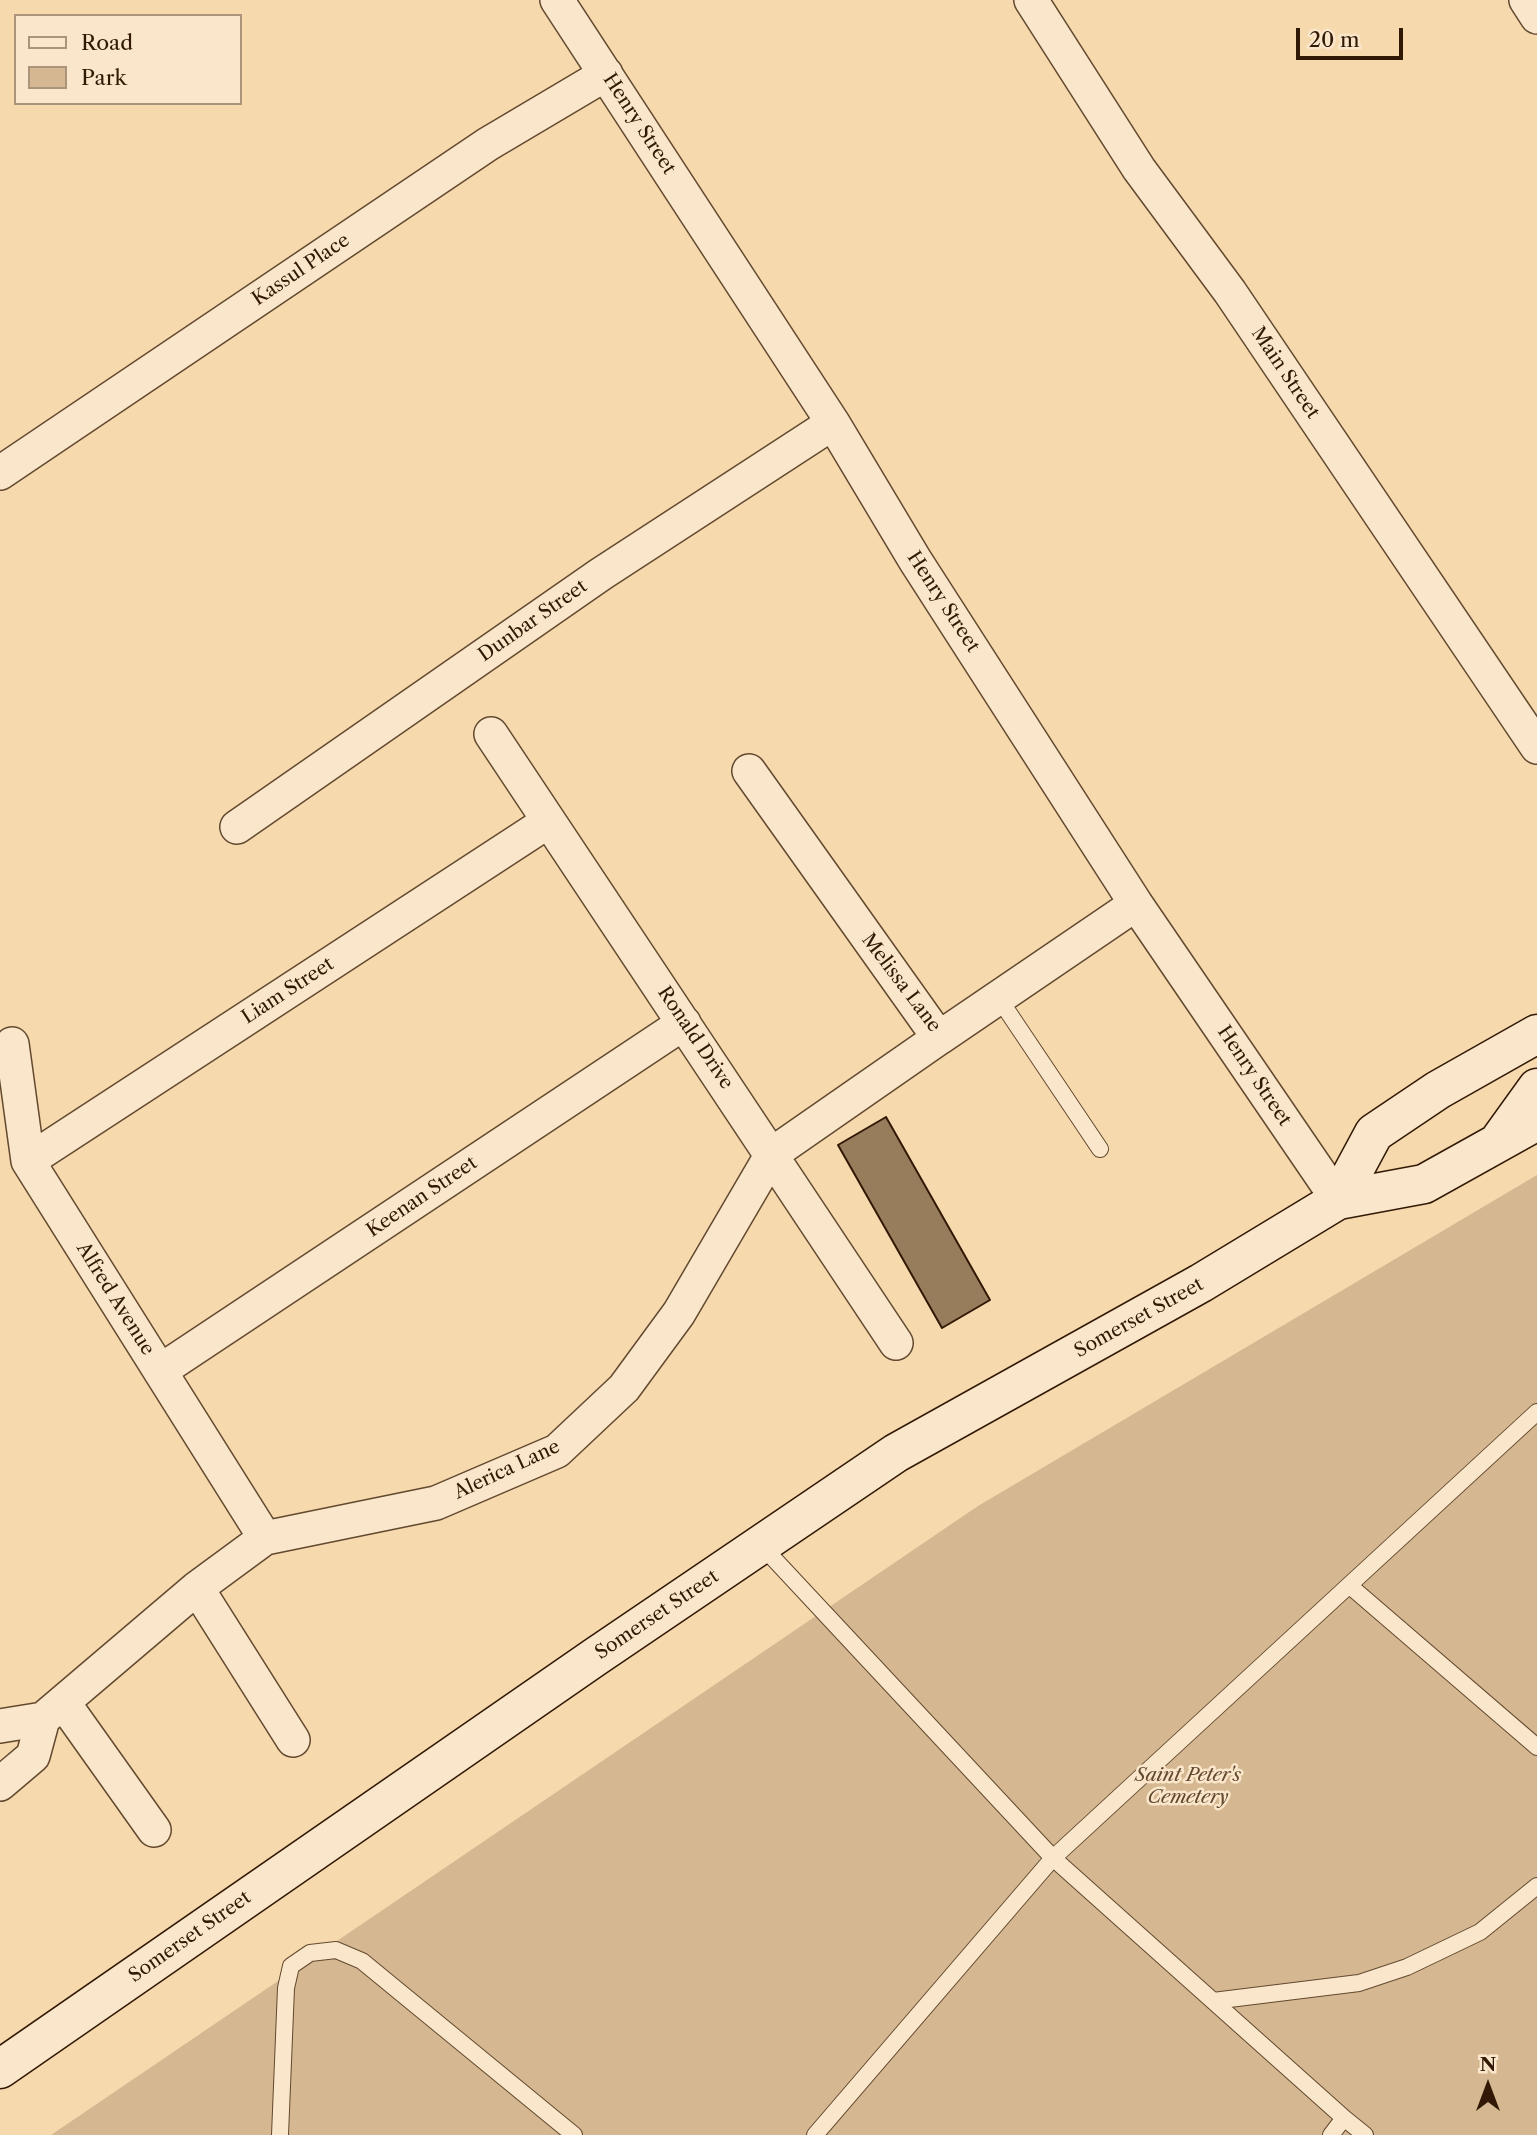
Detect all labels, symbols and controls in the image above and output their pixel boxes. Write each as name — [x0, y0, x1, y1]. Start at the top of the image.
legend — [14, 14, 242, 105]
scale bar — [1299, 14, 1406, 58]
text: 20 m — [1309, 27, 1360, 52]
text: Road — [81, 30, 133, 55]
text: Park — [81, 65, 127, 90]
street label: Henry Street — [598, 69, 680, 179]
street label: Kassul Place — [248, 229, 354, 311]
street label: Main Street — [1246, 323, 1324, 423]
street label: Henry Street — [902, 547, 984, 657]
street label: Dunbar Street — [474, 575, 592, 667]
street label: Melissa Lane — [857, 929, 945, 1037]
street label: Liam Street — [238, 953, 338, 1029]
street label: Ronald Drive — [652, 982, 738, 1094]
street label: Henry Street — [1212, 1022, 1296, 1130]
street label: Keenan Street — [362, 1152, 482, 1242]
street label: Alfred Avenue — [71, 1238, 159, 1360]
street label: Somerset Street — [1071, 1273, 1207, 1363]
street label: Alerica Lane — [450, 1436, 564, 1504]
street label: Somerset Street — [591, 1565, 723, 1665]
park label: Saint Peter's Cemetery — [1135, 1765, 1241, 1809]
street label: Somerset Street — [125, 1886, 255, 1988]
north arrow — [1453, 2051, 1523, 2121]
text: N — [1480, 2053, 1496, 2076]

